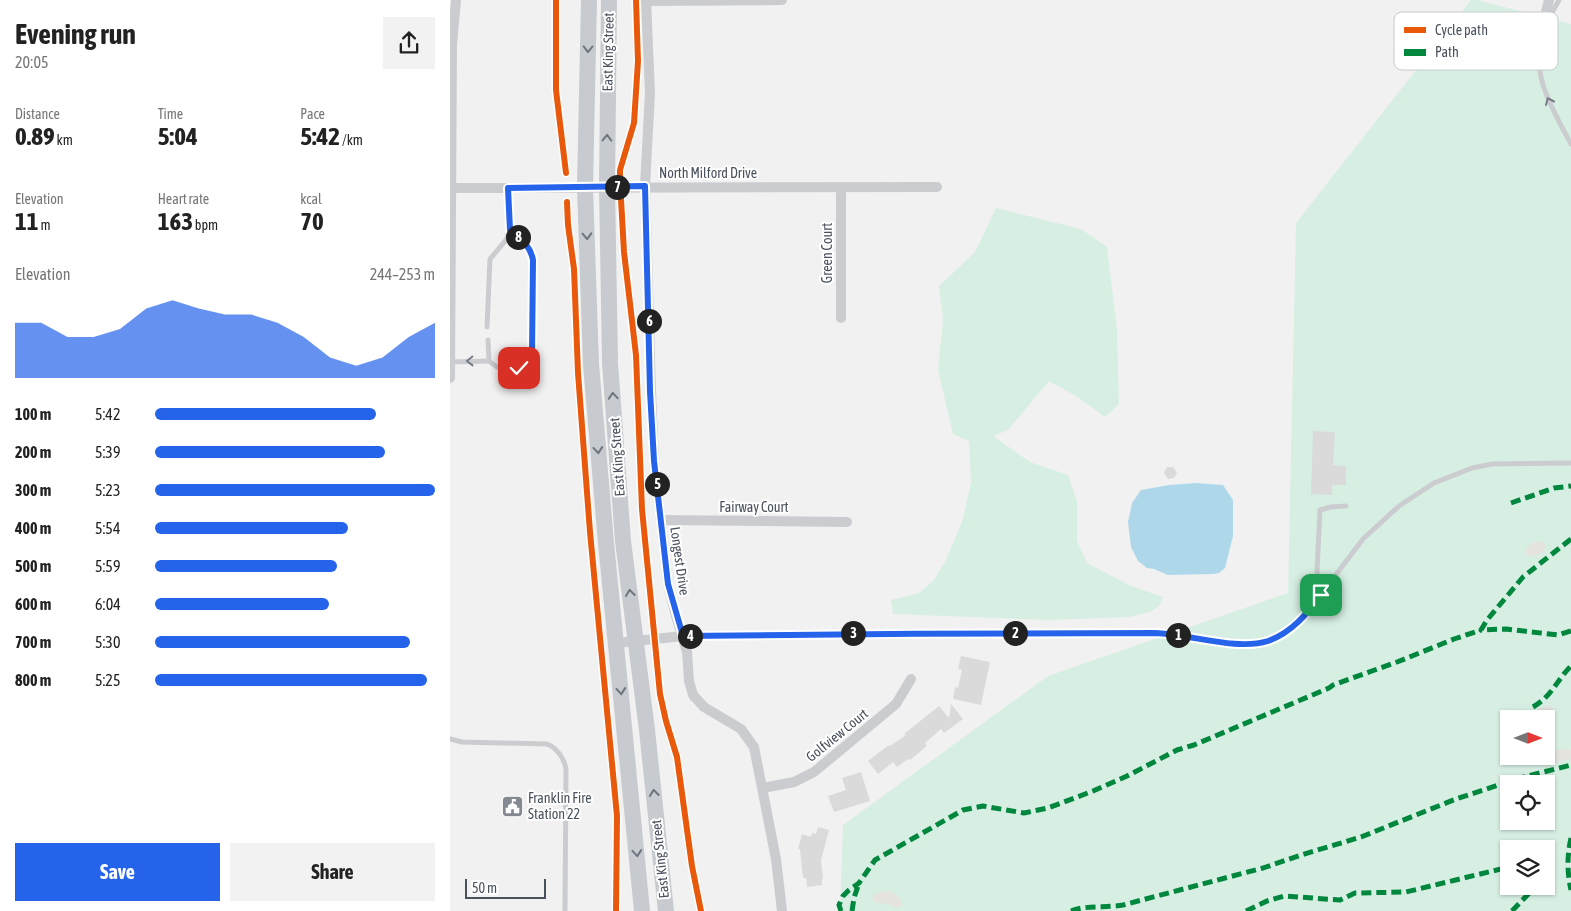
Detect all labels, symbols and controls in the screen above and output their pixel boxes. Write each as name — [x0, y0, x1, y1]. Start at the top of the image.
street label: East King Street — [599, 12, 617, 92]
legend — [1394, 12, 1558, 70]
button: share — [383, 17, 435, 69]
text: Evening run — [15, 18, 136, 50]
text: Cycle path — [1435, 22, 1488, 38]
text: Path — [1435, 44, 1459, 60]
one-way arrow — [582, 45, 593, 53]
text: 20:05 — [15, 53, 49, 71]
one-way arrow — [1544, 97, 1554, 105]
text: Distance — [15, 106, 60, 122]
text: Time — [158, 106, 183, 122]
text: Pace — [300, 106, 325, 122]
text: 0.89 — [15, 122, 55, 150]
text: 5:04 — [158, 122, 198, 150]
text: 5:42 — [300, 122, 340, 150]
text: km — [55, 132, 73, 148]
text: /km — [340, 132, 363, 148]
one-way arrow — [602, 134, 612, 142]
street label: North Milford Drive — [659, 165, 757, 181]
pin: 7 — [604, 174, 630, 200]
text: 7 — [614, 179, 621, 195]
text: Elevation — [15, 191, 64, 207]
text: Heart rate — [158, 191, 209, 207]
text: kcal — [300, 191, 322, 207]
text: 11 — [15, 207, 39, 235]
text: 163 — [158, 207, 193, 235]
text: 70 — [300, 207, 324, 235]
text: m — [39, 217, 51, 233]
text: bpm — [193, 217, 218, 233]
street label: Green Court — [819, 223, 835, 283]
pin: 8 — [506, 224, 530, 250]
text: 8 — [515, 229, 522, 245]
one-way arrow — [582, 232, 592, 240]
text: Elevation — [15, 265, 70, 283]
text: 244–253 m — [370, 265, 435, 283]
pin: 6 — [636, 308, 662, 334]
text: 6 — [646, 313, 653, 329]
pin — [498, 347, 540, 389]
icon: check — [505, 354, 533, 382]
one-way arrow — [465, 356, 473, 367]
one-way arrow — [607, 392, 618, 400]
text: 100 m — [15, 405, 51, 423]
text: 5:42 — [95, 405, 120, 423]
street label: East King Street — [606, 417, 628, 497]
text: 200 m — [15, 443, 51, 461]
text: 5:39 — [95, 443, 120, 461]
one-way arrow — [593, 447, 604, 455]
pin: 5 — [644, 472, 670, 496]
text: 5 — [654, 476, 661, 492]
text: 300 m — [15, 481, 51, 499]
text: 5:23 — [95, 481, 120, 499]
street label: Fairway Court — [719, 499, 789, 515]
text: 400 m — [15, 519, 51, 537]
text: 5:54 — [95, 519, 120, 537]
street label: Longest Drive — [667, 526, 693, 596]
text: 500 m — [15, 557, 51, 575]
text: 5:59 — [95, 557, 120, 575]
pin — [1300, 574, 1342, 616]
icon: arrive — [1307, 581, 1335, 609]
one-way arrow — [625, 589, 636, 597]
text: 600 m — [15, 595, 51, 613]
text: 6:04 — [95, 595, 121, 613]
pin: 3 — [840, 620, 866, 646]
pin: 2 — [1002, 620, 1028, 646]
pin: 1 — [1166, 622, 1190, 648]
pin: 4 — [678, 624, 702, 648]
text: 3 — [850, 625, 857, 641]
text: 2 — [1012, 625, 1019, 641]
text: 1 — [1175, 627, 1182, 643]
text: 4 — [687, 628, 694, 644]
text: 700 m — [15, 633, 51, 651]
text: 5:30 — [95, 633, 120, 651]
text: 800 m — [15, 671, 51, 689]
text: 5:25 — [95, 671, 120, 689]
one-way arrow — [615, 688, 626, 696]
street label: Golfview Court — [803, 705, 871, 765]
north arrow — [1500, 710, 1555, 765]
map controls — [1500, 710, 1555, 895]
button: locate — [1500, 775, 1555, 830]
one-way arrow — [648, 789, 659, 797]
place label: Franklin Fire Station 22 — [528, 790, 592, 822]
public building icon: Franklin Fire Station 22 — [500, 794, 524, 818]
street label: East King Street — [648, 819, 672, 899]
button: layers — [1500, 840, 1555, 895]
button: Save — [15, 843, 220, 901]
button: Share — [230, 843, 435, 901]
one-way arrow — [631, 850, 642, 858]
scale bar — [465, 876, 546, 899]
text: 50 m — [472, 880, 497, 896]

